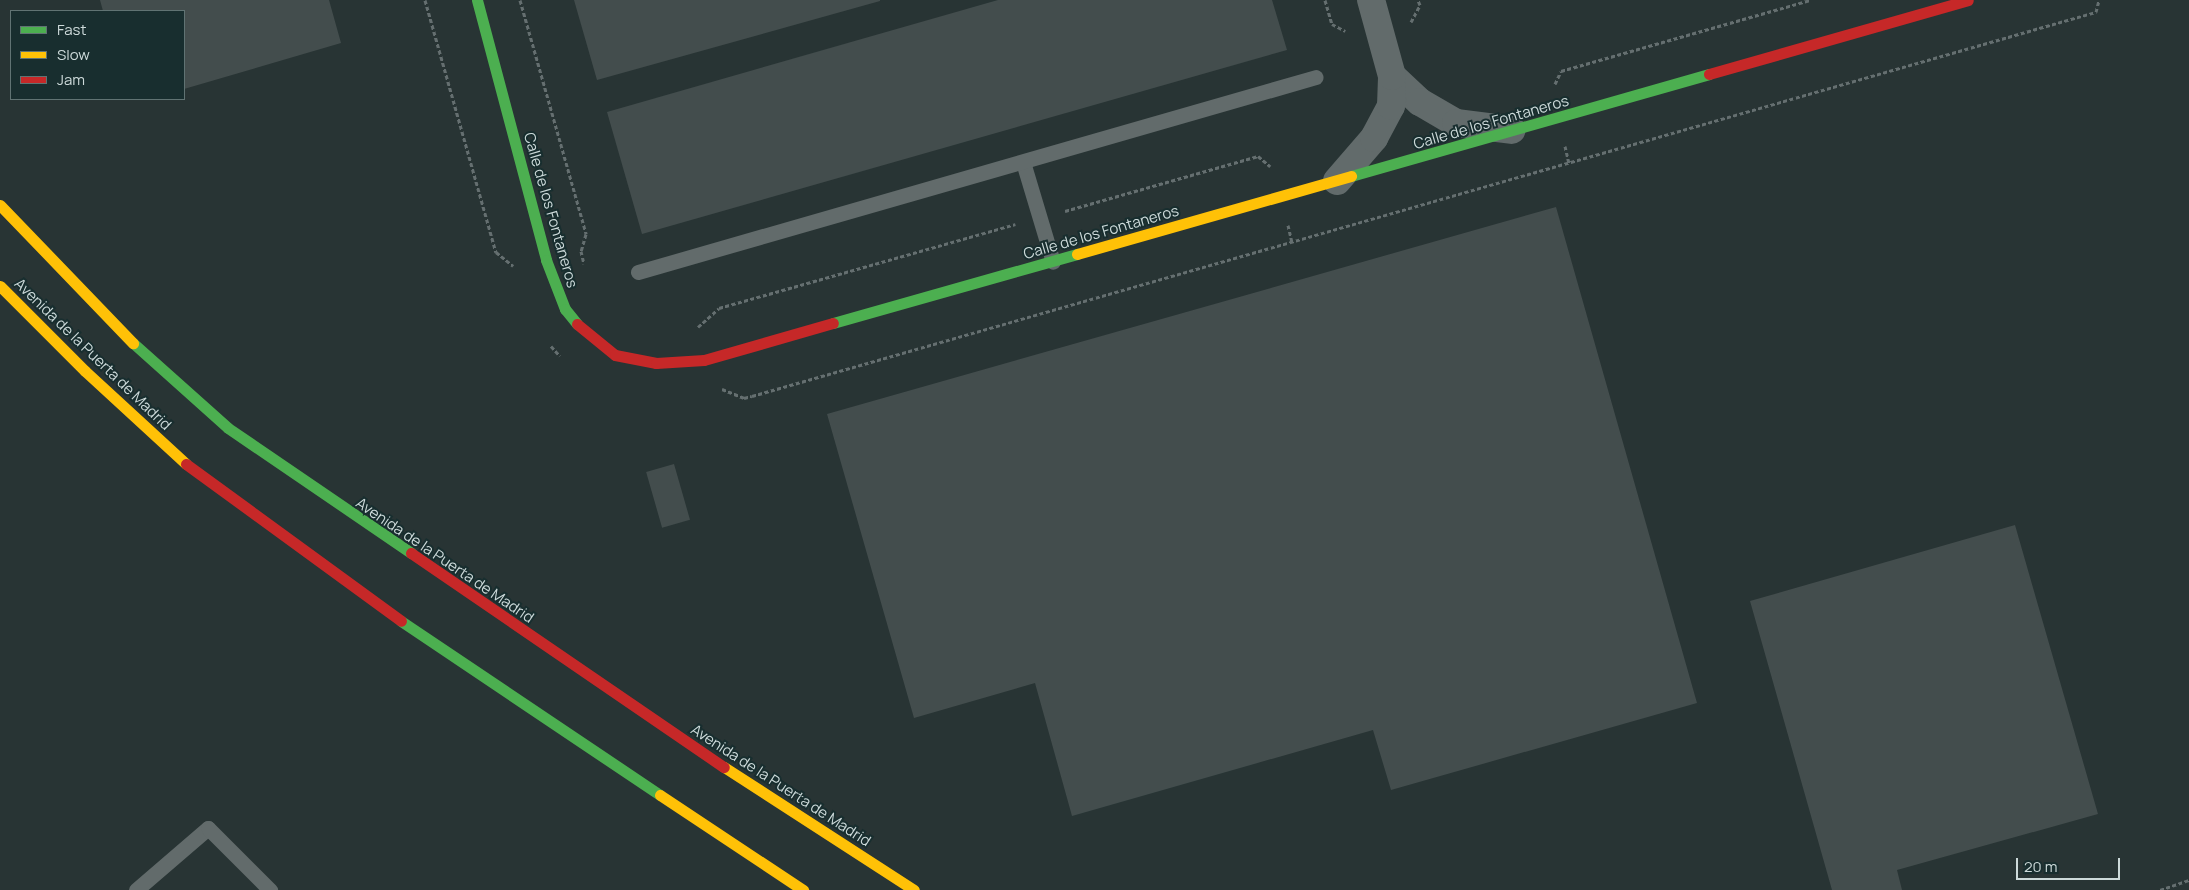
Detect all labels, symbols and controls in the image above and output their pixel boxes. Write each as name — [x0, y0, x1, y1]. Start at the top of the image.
legend — [10, 10, 185, 100]
text: Fast — [57, 19, 86, 40]
text: Slow — [57, 44, 90, 65]
text: Jam — [57, 69, 85, 90]
street label: Calle de los Fontaneros — [1411, 91, 1571, 153]
street label: Calle de los Fontaneros — [520, 130, 582, 290]
street label: Calle de los Fontaneros — [1021, 201, 1181, 263]
street label: Avenida de la Puerta de Madrid — [11, 274, 175, 434]
street label: Avenida de la Puerta de Madrid — [353, 494, 537, 626]
street label: Avenida de la Puerta de Madrid — [688, 720, 874, 850]
scale bar — [2019, 848, 2123, 880]
text: 20 m — [2024, 856, 2057, 877]

